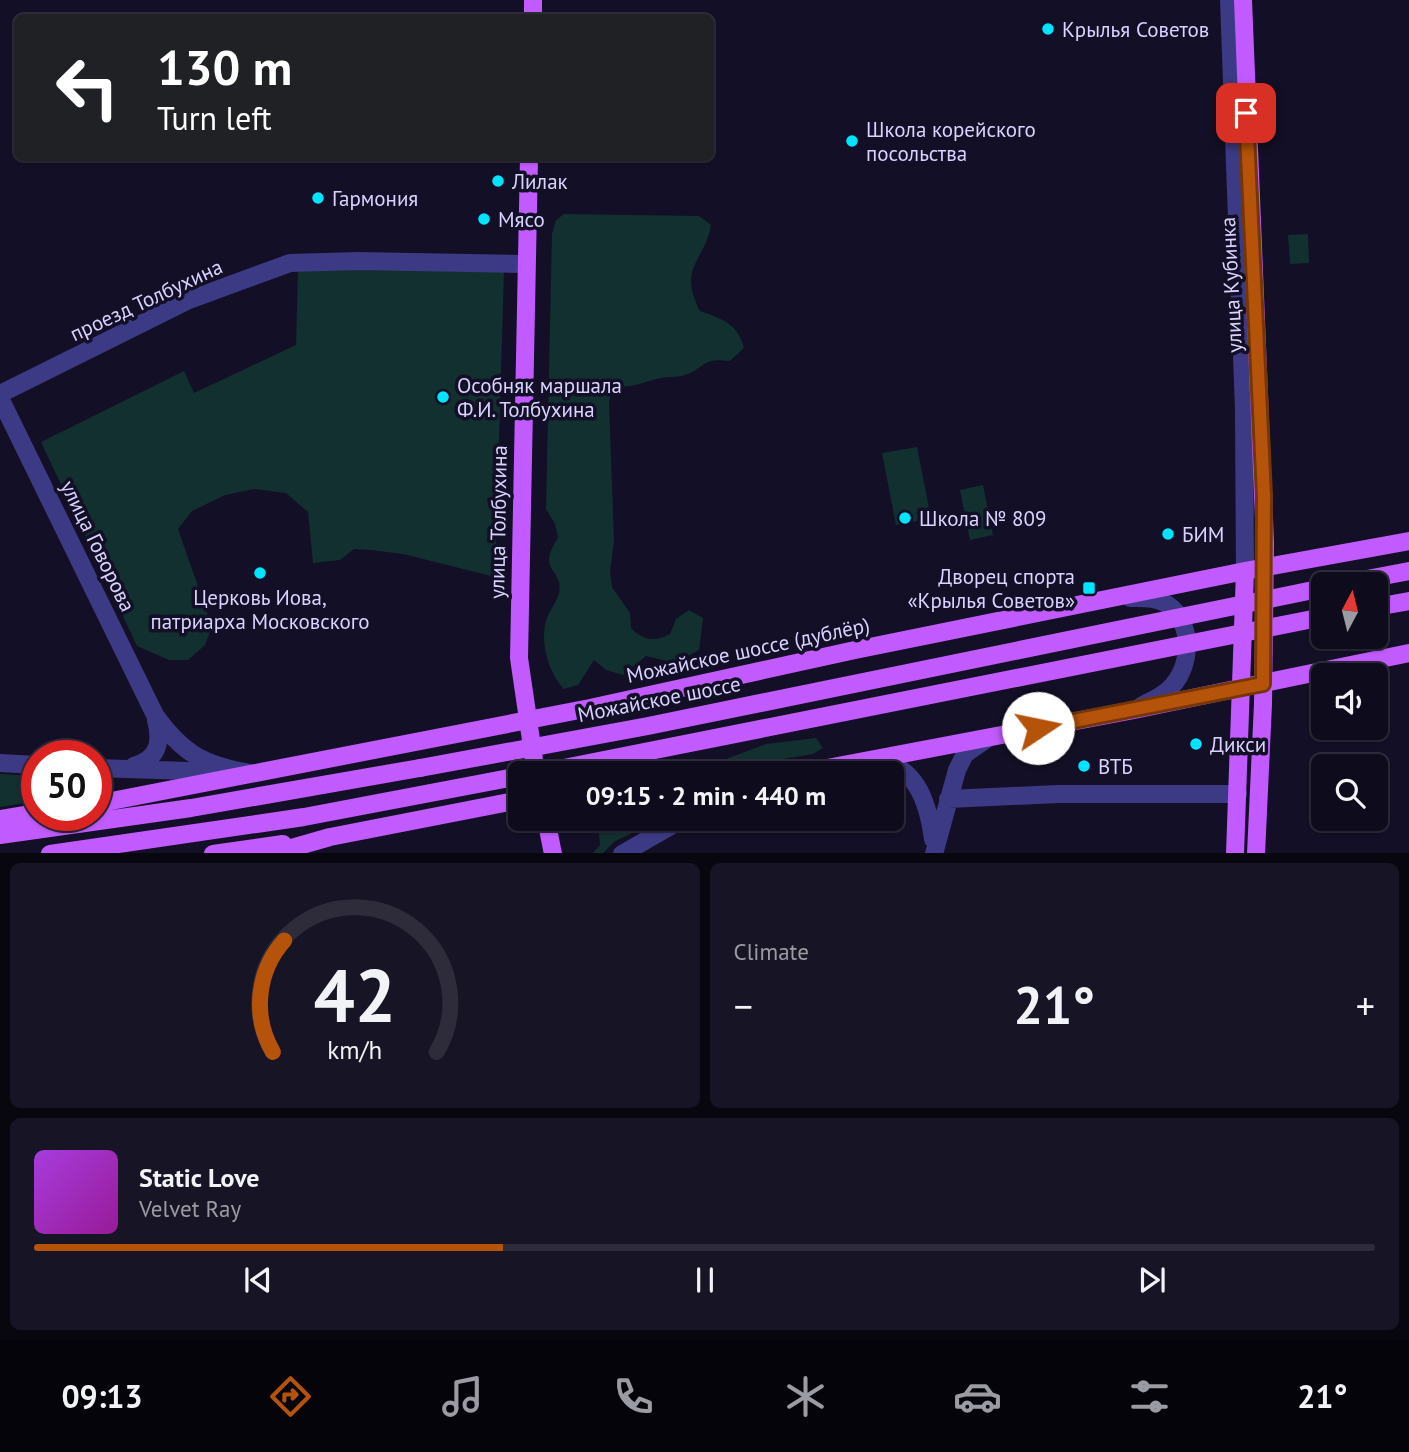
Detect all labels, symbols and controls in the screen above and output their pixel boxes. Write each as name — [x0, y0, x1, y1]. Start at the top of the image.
place label: Крылья Советов — [1062, 16, 1209, 43]
marker: Крылья Советов — [1040, 21, 1056, 37]
text: 130 m — [157, 35, 292, 99]
icon: left — [42, 42, 133, 133]
pin — [1216, 83, 1276, 143]
icon: arrive — [1227, 94, 1265, 132]
text: Turn left — [157, 97, 272, 139]
place label: Школа корейского посольства — [866, 116, 1036, 167]
marker: Школа корейского посольства — [844, 133, 860, 149]
place label: Лилак — [511, 168, 568, 195]
marker: Лилак — [490, 173, 506, 189]
place label: Гармония — [332, 185, 418, 212]
marker: Гармония — [310, 190, 326, 206]
place label: Мясо — [498, 206, 545, 233]
marker: Мясо — [476, 211, 492, 227]
street label: улица Кубинка — [1214, 216, 1248, 354]
street label: проезд Толбухина — [65, 253, 227, 347]
place label: Особняк маршала Ф.И. Толбухина — [457, 372, 622, 423]
marker: Особняк маршала Ф.И. Толбухина — [435, 389, 451, 405]
street label: улица Толбухина — [483, 445, 513, 599]
street label: улица Говорова — [55, 476, 141, 616]
place label: Школа № 809 — [919, 505, 1046, 532]
marker: Школа № 809 — [897, 510, 913, 526]
place label: БИМ — [1182, 521, 1224, 548]
marker: БИМ — [1160, 526, 1176, 542]
place label: Дворец спорта «Крылья Советов» — [908, 563, 1075, 614]
marker: Церковь Иова, патриарха Московского — [252, 565, 268, 581]
north arrow — [1311, 572, 1388, 649]
map controls — [1311, 572, 1388, 831]
marker: Дворец спорта «Крылья Советов» — [1081, 580, 1097, 596]
place label: Церковь Иова, патриарха Московского — [150, 584, 370, 635]
street label: Можайское шоссе (дублёр) — [624, 611, 872, 689]
button: sound — [1311, 663, 1388, 740]
street label: Можайское шоссе — [575, 670, 743, 728]
position arrow — [1001, 691, 1075, 765]
place label: Дикси — [1210, 731, 1266, 758]
marker: Дикси — [1188, 736, 1204, 752]
speed limit sign: 50 — [21, 740, 112, 831]
place label: ВТБ — [1098, 753, 1133, 780]
button: search — [1311, 754, 1388, 831]
marker: ВТБ — [1076, 758, 1092, 774]
text: 09:15 · 2 min · 440 m — [586, 779, 826, 812]
text: Climate — [734, 937, 809, 966]
text: 42 — [313, 948, 396, 1042]
text: 21° — [1013, 971, 1095, 1038]
text: − — [734, 981, 753, 1030]
text: + — [1356, 981, 1375, 1030]
text: km/h — [327, 1033, 382, 1065]
text: Static Love — [139, 1161, 260, 1194]
text: Velvet Ray — [139, 1194, 241, 1223]
icon: previous — [239, 1261, 277, 1299]
icon: pause — [686, 1261, 724, 1299]
icon: next — [1133, 1261, 1171, 1299]
icon: directions — [266, 1372, 315, 1421]
icon: music — [438, 1372, 487, 1421]
icon: phone — [609, 1372, 658, 1421]
icon: climate — [781, 1372, 830, 1421]
icon: car — [953, 1372, 1002, 1421]
icon: filters — [1125, 1372, 1174, 1421]
text: 09:13 — [61, 1375, 143, 1417]
text: 21° — [1297, 1375, 1348, 1417]

